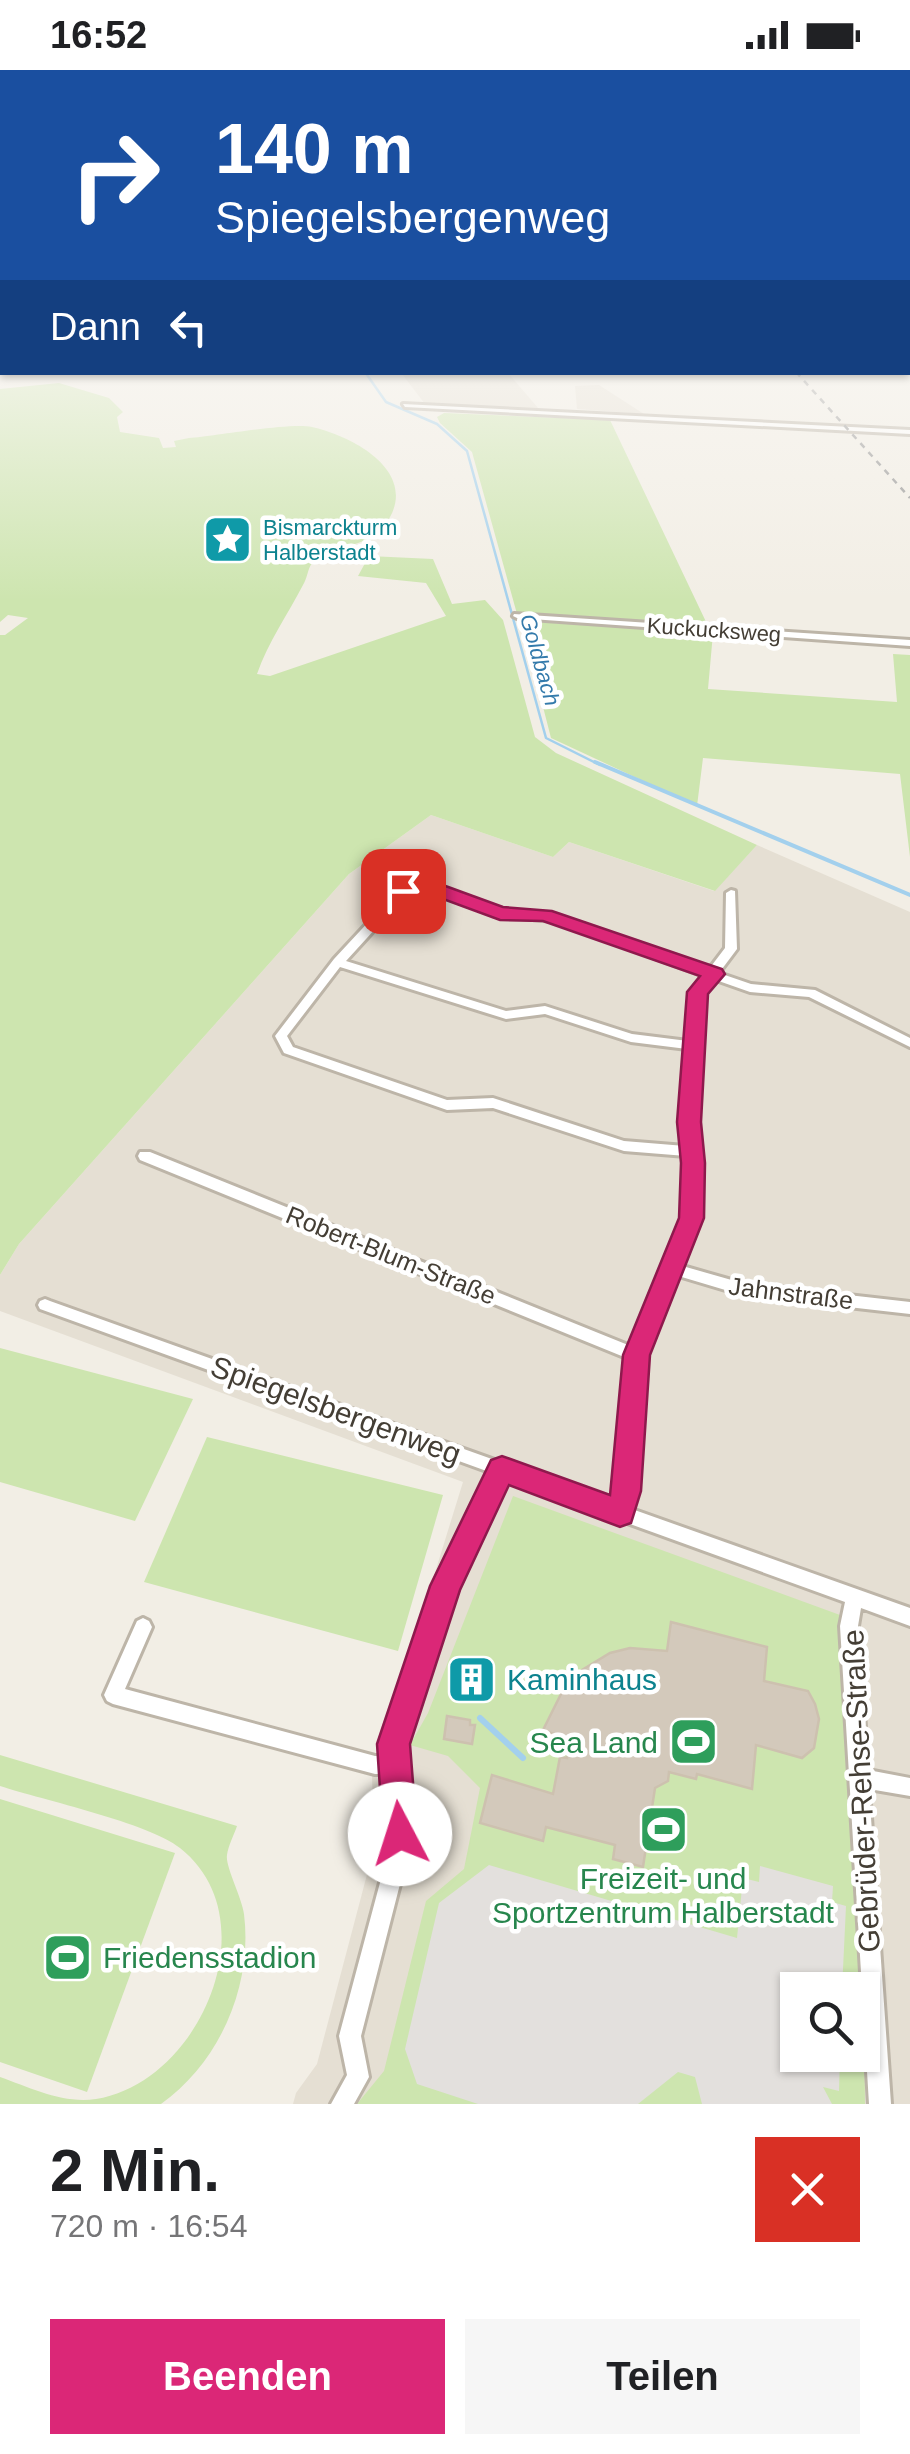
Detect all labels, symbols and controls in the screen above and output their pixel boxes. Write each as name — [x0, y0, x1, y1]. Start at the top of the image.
text: 16:52 — [50, 14, 147, 56]
icon: right — [50, 110, 180, 240]
text: 140 m — [215, 110, 413, 188]
text: Spiegelsbergenweg — [215, 192, 610, 243]
icon: left — [161, 300, 216, 355]
text: Dann — [50, 306, 141, 348]
place icon: Bismarckturm Halberstadt — [202, 514, 254, 566]
place label: Bismarckturm Halberstadt — [263, 515, 397, 565]
water label: Goldbach — [515, 611, 565, 709]
street label: Kuckucksweg — [646, 613, 782, 647]
pin — [361, 849, 446, 934]
icon: arrive — [376, 864, 431, 919]
street label: Robert-Blum-Straße — [282, 1200, 500, 1310]
street label: Jahnstraße — [727, 1271, 855, 1315]
street label: Spiegelsbergenweg — [207, 1349, 465, 1471]
street label: Gebrüder-Rehse-Straße — [836, 1629, 886, 1953]
building icon: Kaminhaus — [446, 1653, 498, 1705]
place label: Kaminhaus — [507, 1663, 657, 1696]
sports icon: Sea Land — [667, 1716, 719, 1768]
place label: Sea Land — [530, 1726, 658, 1759]
position arrow — [348, 1782, 452, 1886]
sports icon: Freizeit- und Sportzentrum Halberstadt — [637, 1803, 689, 1855]
place label: Freizeit- und Sportzentrum Halberstadt — [492, 1862, 835, 1929]
sports icon: Friedensstadion — [42, 1931, 94, 1983]
place label: Friedensstadion — [103, 1941, 316, 1974]
map controls — [780, 1972, 880, 2072]
button: search — [780, 1972, 880, 2072]
text: 2 Min. — [50, 2137, 220, 2204]
button: close — [755, 2137, 860, 2242]
text: 720 m · 16:54 — [50, 2208, 247, 2244]
button: Beenden — [50, 2319, 445, 2434]
button: Teilen — [465, 2319, 860, 2434]

